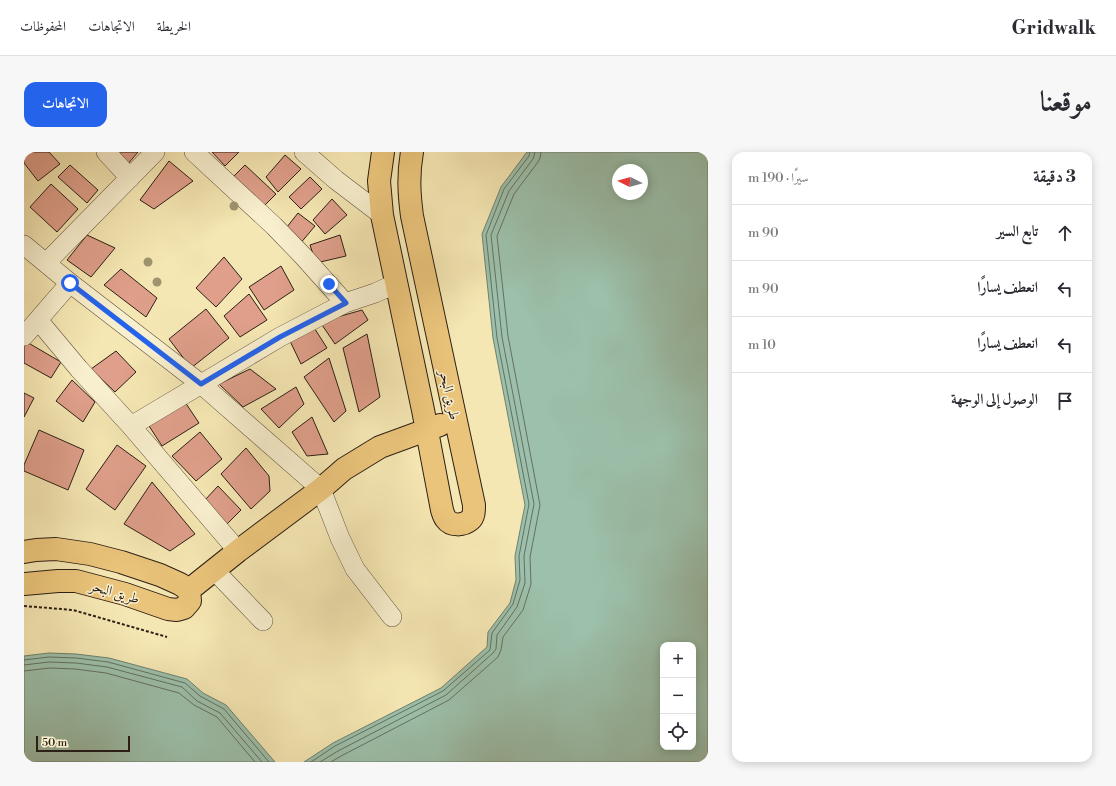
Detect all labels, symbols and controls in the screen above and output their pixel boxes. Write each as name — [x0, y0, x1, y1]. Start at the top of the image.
text: Gridwalk — [1012, 16, 1096, 40]
text: المحفوظات — [20, 18, 66, 36]
text: الاتجاهات — [88, 18, 135, 36]
text: الخريطة — [157, 18, 191, 36]
button: الاتجاهات — [24, 82, 107, 127]
text: موقعنا — [1040, 85, 1092, 120]
north arrow — [612, 164, 648, 200]
text: 3 دقيقة — [1033, 166, 1076, 188]
text: سيرًا · 190 m — [748, 170, 809, 186]
text: تابع السير — [996, 222, 1038, 241]
icon: ahead — [1054, 222, 1076, 244]
text: 90 m — [748, 225, 779, 241]
route start — [61, 274, 79, 292]
route end — [320, 275, 338, 293]
text: انعطف يسارًا — [977, 278, 1038, 297]
icon: left — [1054, 278, 1076, 300]
text: 90 m — [748, 281, 779, 297]
text: انعطف يسارًا — [977, 334, 1038, 353]
icon: left — [1054, 334, 1076, 356]
text: 10 m — [748, 337, 776, 353]
street label: طريق البحر — [435, 367, 463, 422]
text: الوصول إلى الوجهة — [951, 390, 1038, 409]
icon: arrive — [1054, 390, 1076, 412]
street label: طريق البحر — [86, 577, 142, 609]
map controls — [660, 642, 696, 750]
button: + — [660, 642, 696, 678]
button: − — [660, 678, 696, 714]
button: locate — [660, 714, 696, 750]
scale bar — [36, 734, 130, 753]
text: 50 m — [42, 736, 67, 750]

